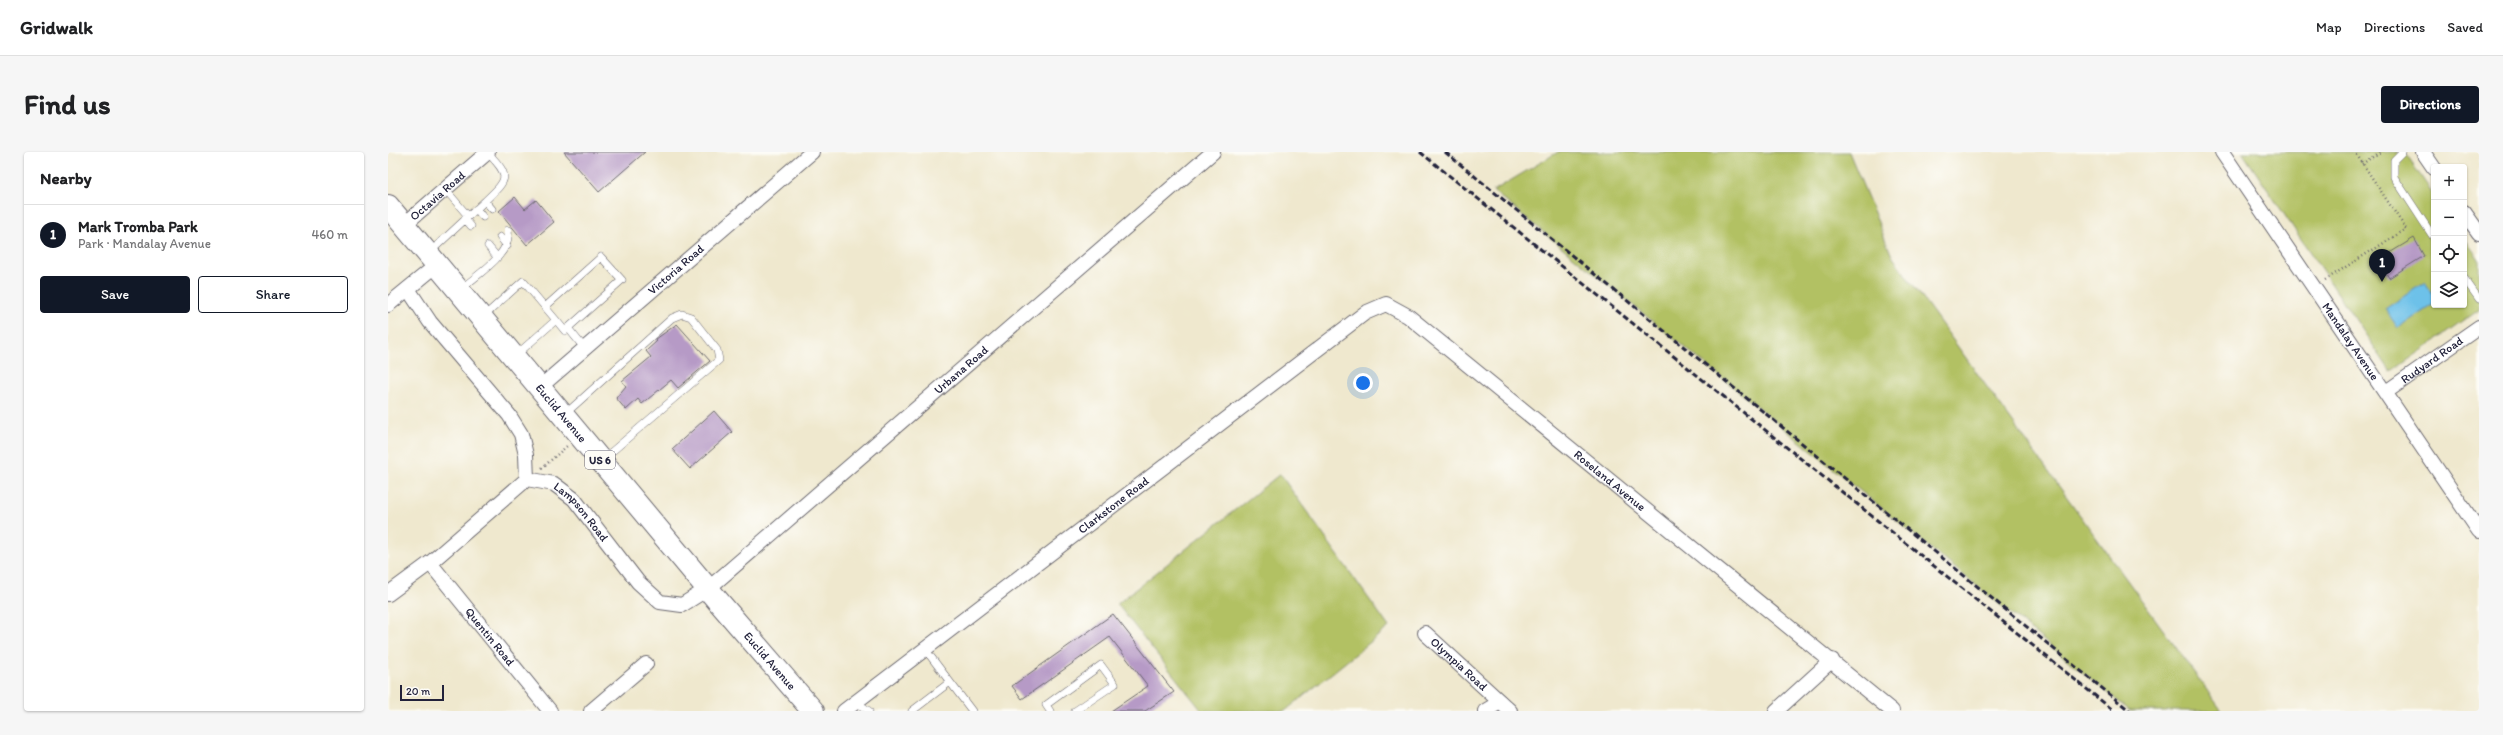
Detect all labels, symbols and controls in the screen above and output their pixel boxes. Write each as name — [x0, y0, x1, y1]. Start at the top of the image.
text: Gridwalk — [20, 16, 93, 39]
text: Map — [2316, 19, 2342, 36]
text: Directions — [2364, 19, 2425, 36]
text: Saved — [2447, 19, 2483, 36]
button: Directions — [2381, 86, 2479, 123]
text: Find us — [24, 87, 111, 121]
map controls — [2431, 164, 2467, 308]
button: + — [2431, 164, 2467, 200]
text: Nearby — [40, 168, 92, 188]
street label: Octavia Road — [407, 168, 468, 224]
button: − — [2431, 200, 2467, 236]
text: Mark Tromba Park — [78, 218, 198, 236]
text: 1 — [50, 227, 56, 242]
text: 460 m — [311, 227, 348, 242]
text: Park · Mandalay Avenue — [78, 236, 211, 251]
button: locate — [2431, 236, 2467, 272]
street label: Victoria Road — [645, 241, 707, 298]
pin: 1 — [2369, 249, 2395, 282]
button: layers — [2431, 272, 2467, 308]
button: Save — [40, 276, 190, 313]
button: Share — [198, 276, 348, 313]
street label: Mandalay Avenue — [2319, 300, 2382, 383]
street label: Rudyard Road — [2398, 333, 2466, 386]
street label: Urbana Road — [931, 342, 991, 397]
your location — [1353, 373, 1373, 393]
street label: Euclid Avenue — [533, 381, 590, 446]
street label: Roseland Avenue — [1571, 447, 1649, 514]
road number: US 6 — [585, 451, 615, 469]
street label: Clarkstone Road — [1075, 474, 1152, 537]
street label: Lampson Road — [551, 479, 611, 545]
street label: Quentin Road — [462, 605, 518, 669]
street label: Euclid Avenue — [741, 629, 799, 693]
street label: Olympia Road — [1428, 635, 1490, 694]
scale bar — [400, 683, 444, 702]
text: 20 m — [406, 685, 430, 698]

